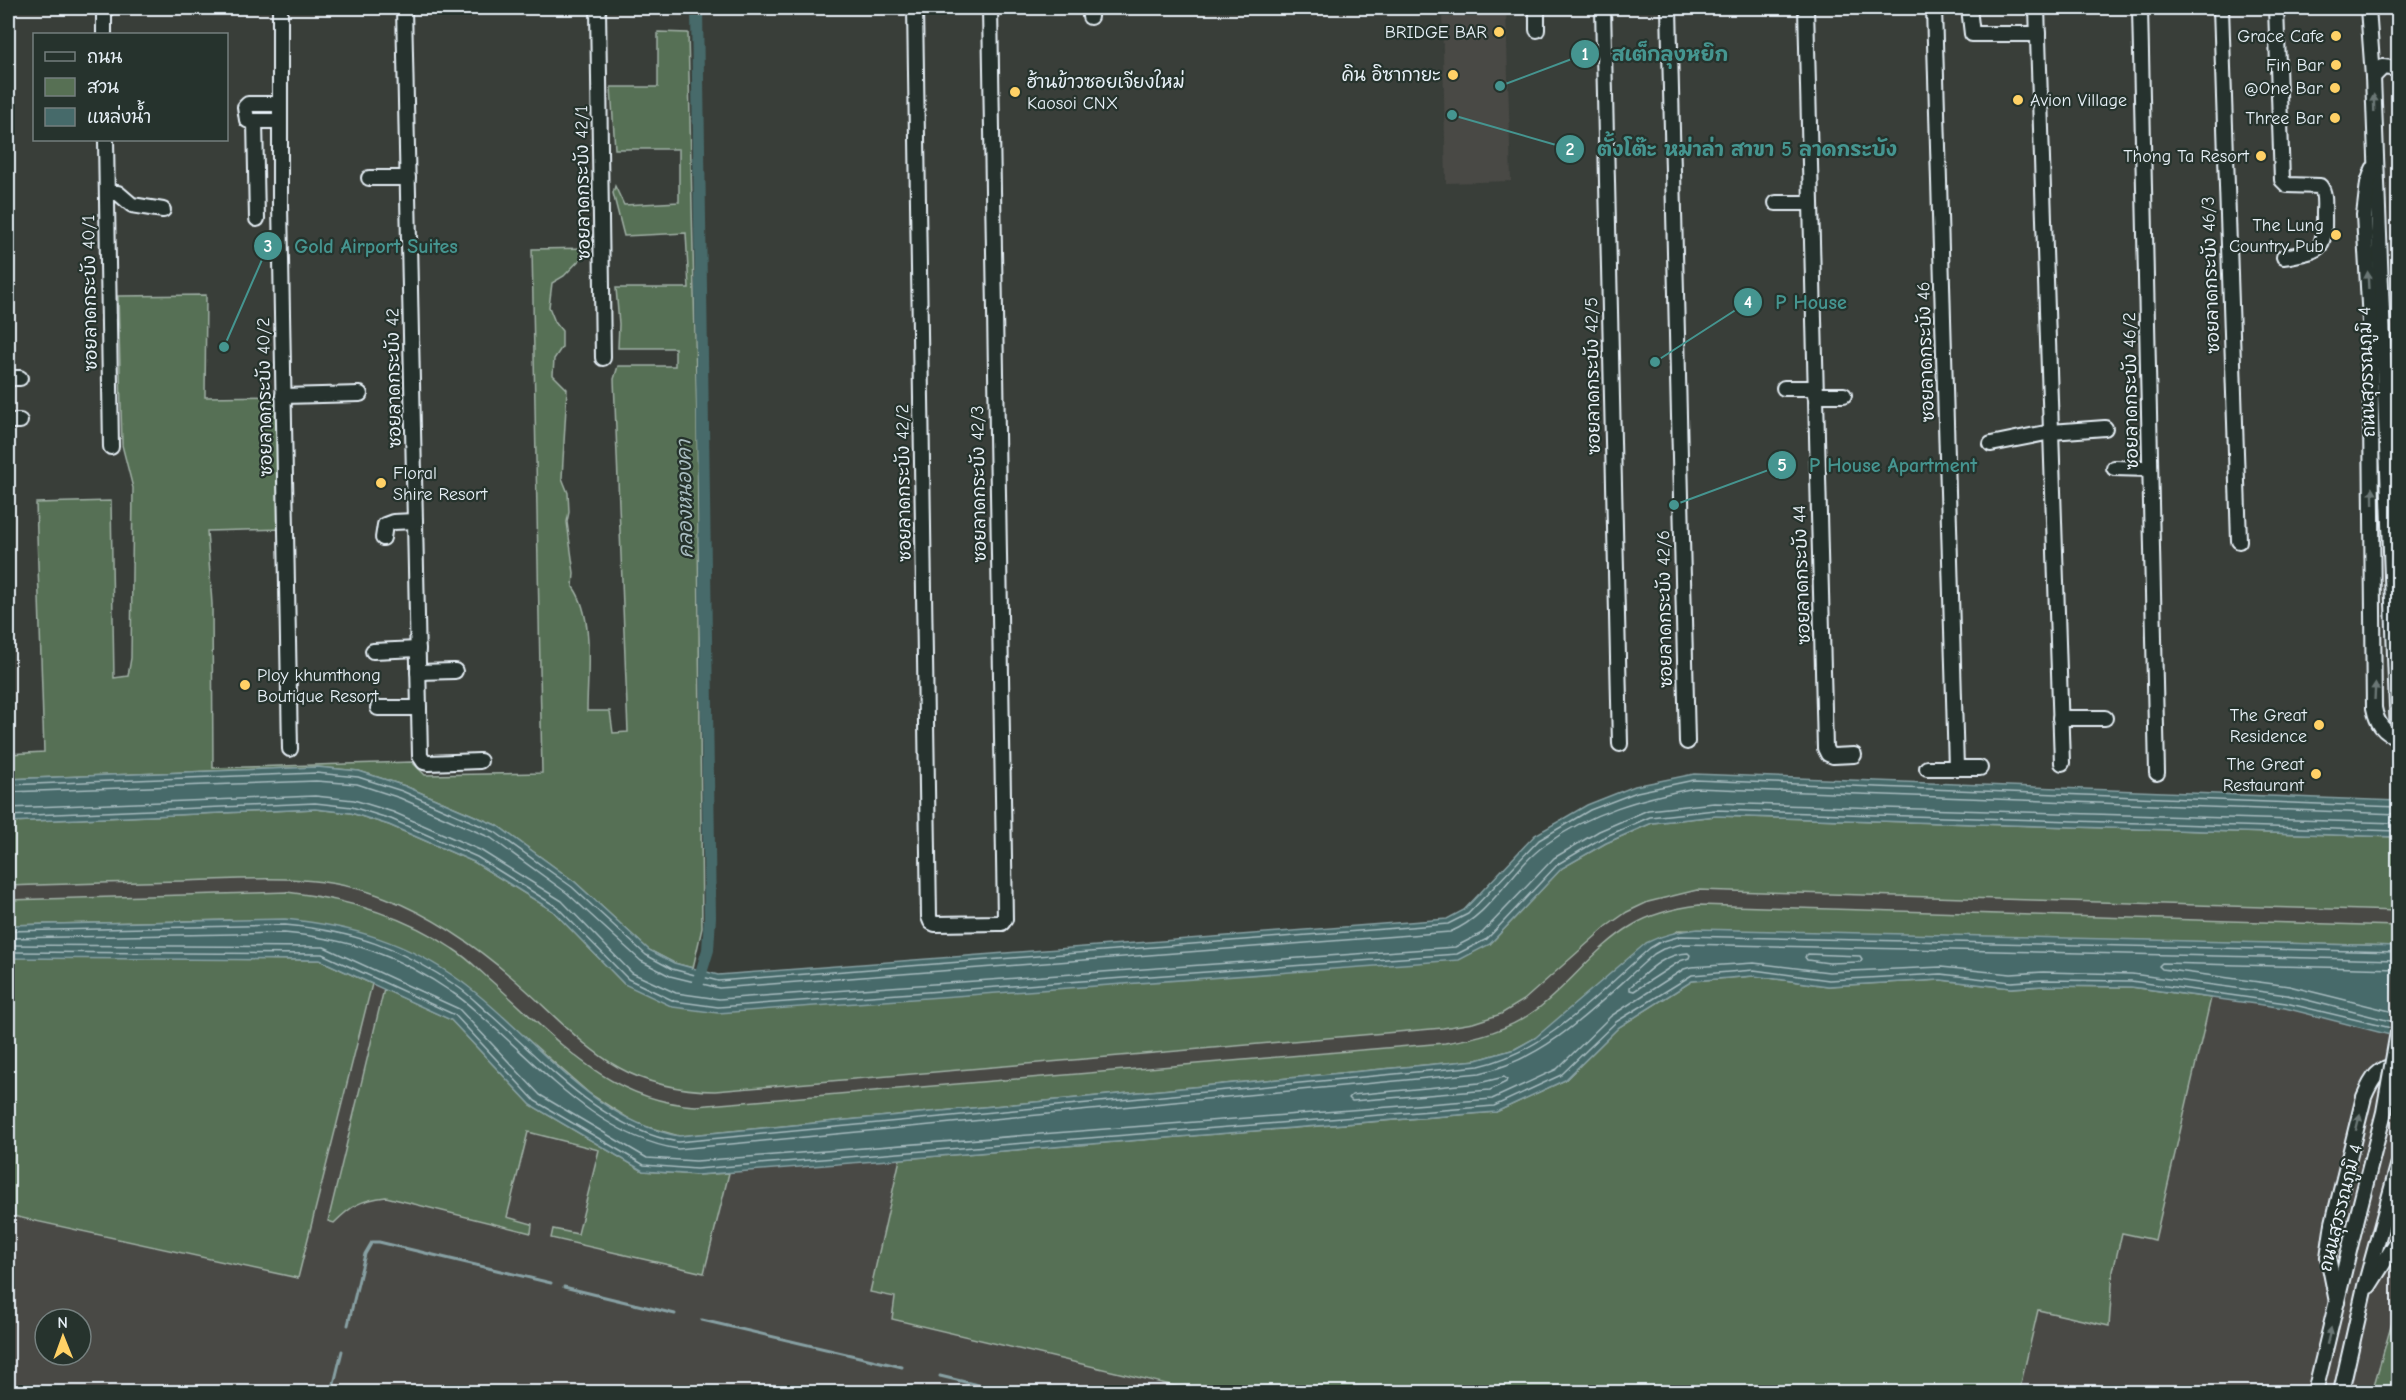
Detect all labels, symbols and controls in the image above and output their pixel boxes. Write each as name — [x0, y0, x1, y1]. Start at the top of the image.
place label: BRIDGE BAR — [1385, 22, 1487, 43]
marker: BRIDGE BAR — [1492, 25, 1506, 39]
place label: Grace Cafe — [2237, 26, 2324, 47]
marker: Grace Cafe — [2329, 29, 2343, 43]
legend — [33, 33, 228, 141]
callout: สเต็กลุงหยิก — [1570, 35, 1741, 73]
text: สเต็กลุงหยิก — [1612, 40, 1728, 69]
text: 1 — [1581, 44, 1589, 65]
text: ถนน — [87, 47, 122, 68]
place label: Fin Bar — [2266, 55, 2325, 76]
marker: Fin Bar — [2329, 58, 2343, 72]
place label: คิน อิซากายะ — [1341, 64, 1441, 86]
marker: คิน อิซากายะ — [1446, 68, 1460, 82]
place label: ฮ้านข้าวซอยเจียงใหม่ Kaosoi CNX — [1027, 69, 1185, 114]
text: สวน — [87, 77, 119, 98]
place label: @One Bar — [2244, 78, 2324, 99]
marker: @One Bar — [2328, 81, 2342, 95]
marker: ฮ้านข้าวซอยเจียงใหม่ Kaosoi CNX — [1008, 85, 1022, 99]
place label: Avion Village — [2030, 90, 2127, 111]
marker: Avion Village — [2011, 93, 2025, 107]
one-way arrow — [2369, 94, 2378, 113]
text: แหล่งน้ำ — [87, 100, 151, 128]
street label: ซอยลาดกระบัง 42/1 — [570, 105, 595, 261]
place label: Three Bar — [2246, 108, 2324, 129]
marker: Three Bar — [2328, 111, 2342, 125]
callout: ตั้งโต๊ะ หม่าล่า สาขา 5 ลาดกระบัง — [1555, 130, 1909, 168]
text: ตั้งโต๊ะ หม่าล่า สาขา 5 ลาดกระบัง — [1597, 131, 1897, 161]
text: 2 — [1566, 139, 1575, 160]
place label: Thong Ta Resort — [2123, 146, 2250, 167]
marker: Thong Ta Resort — [2254, 149, 2268, 163]
street label: ซอยลาดกระบัง 46/3 — [2197, 196, 2224, 354]
street label: ซอยลาดกระบัง 40/1 — [77, 214, 102, 372]
place label: The Lung Country Pub — [2229, 215, 2324, 257]
callout: Gold Airport Suites — [253, 227, 470, 265]
marker: The Lung Country Pub — [2329, 228, 2343, 242]
text: Gold Airport Suites — [294, 235, 458, 258]
text: 3 — [264, 236, 272, 257]
one-way arrow — [2363, 270, 2373, 289]
street label: ซอยลาดกระบัง 46 — [1912, 281, 1939, 423]
callout: P House — [1733, 283, 1859, 321]
text: P House — [1775, 291, 1847, 314]
text: 4 — [1744, 292, 1752, 313]
street label: ซอยลาดกระบัง 42/5 — [1580, 297, 1605, 455]
street label: ถนนสุวรรณภูมิ 4 — [2353, 306, 2383, 438]
street label: ซอยลาดกระบัง 42 — [381, 308, 406, 448]
street label: ซอยลาดกระบัง 46/2 — [2118, 312, 2143, 470]
street label: ซอยลาดกระบัง 40/2 — [252, 317, 277, 477]
street label: ซอยลาดกระบัง 42/2 — [891, 404, 916, 562]
street label: ซอยลาดกระบัง 42/3 — [966, 405, 991, 563]
water label: คลองหนองคา — [672, 438, 698, 559]
callout: P House Apartment — [1767, 446, 1989, 484]
text: P House Apartment — [1809, 454, 1977, 477]
text: 5 — [1777, 455, 1787, 476]
place label: Floral Shire Resort — [393, 463, 488, 505]
marker: Floral Shire Resort — [374, 476, 388, 490]
one-way arrow — [2368, 486, 2378, 505]
street label: ซอยลาดกระบัง 44 — [1788, 505, 1815, 645]
street label: ซอยลาดกระบัง 42/6 — [1652, 530, 1677, 688]
place label: Ploy khumthong Boutique Resort — [257, 665, 381, 707]
marker: Ploy khumthong Boutique Resort — [238, 678, 252, 692]
one-way arrow — [2370, 681, 2379, 700]
place label: The Great Residence — [2230, 705, 2308, 747]
marker: The Great Residence — [2312, 718, 2326, 732]
place label: The Great Restaurant — [2223, 754, 2305, 796]
marker: The Great Restaurant — [2309, 767, 2323, 781]
one-way arrow — [2354, 1112, 2364, 1131]
street label: ถนนสุวรรณภูมิ 4 — [2314, 1142, 2370, 1275]
north arrow — [33, 1307, 93, 1367]
text: N — [57, 1314, 68, 1332]
one-way arrow — [2324, 1326, 2334, 1345]

